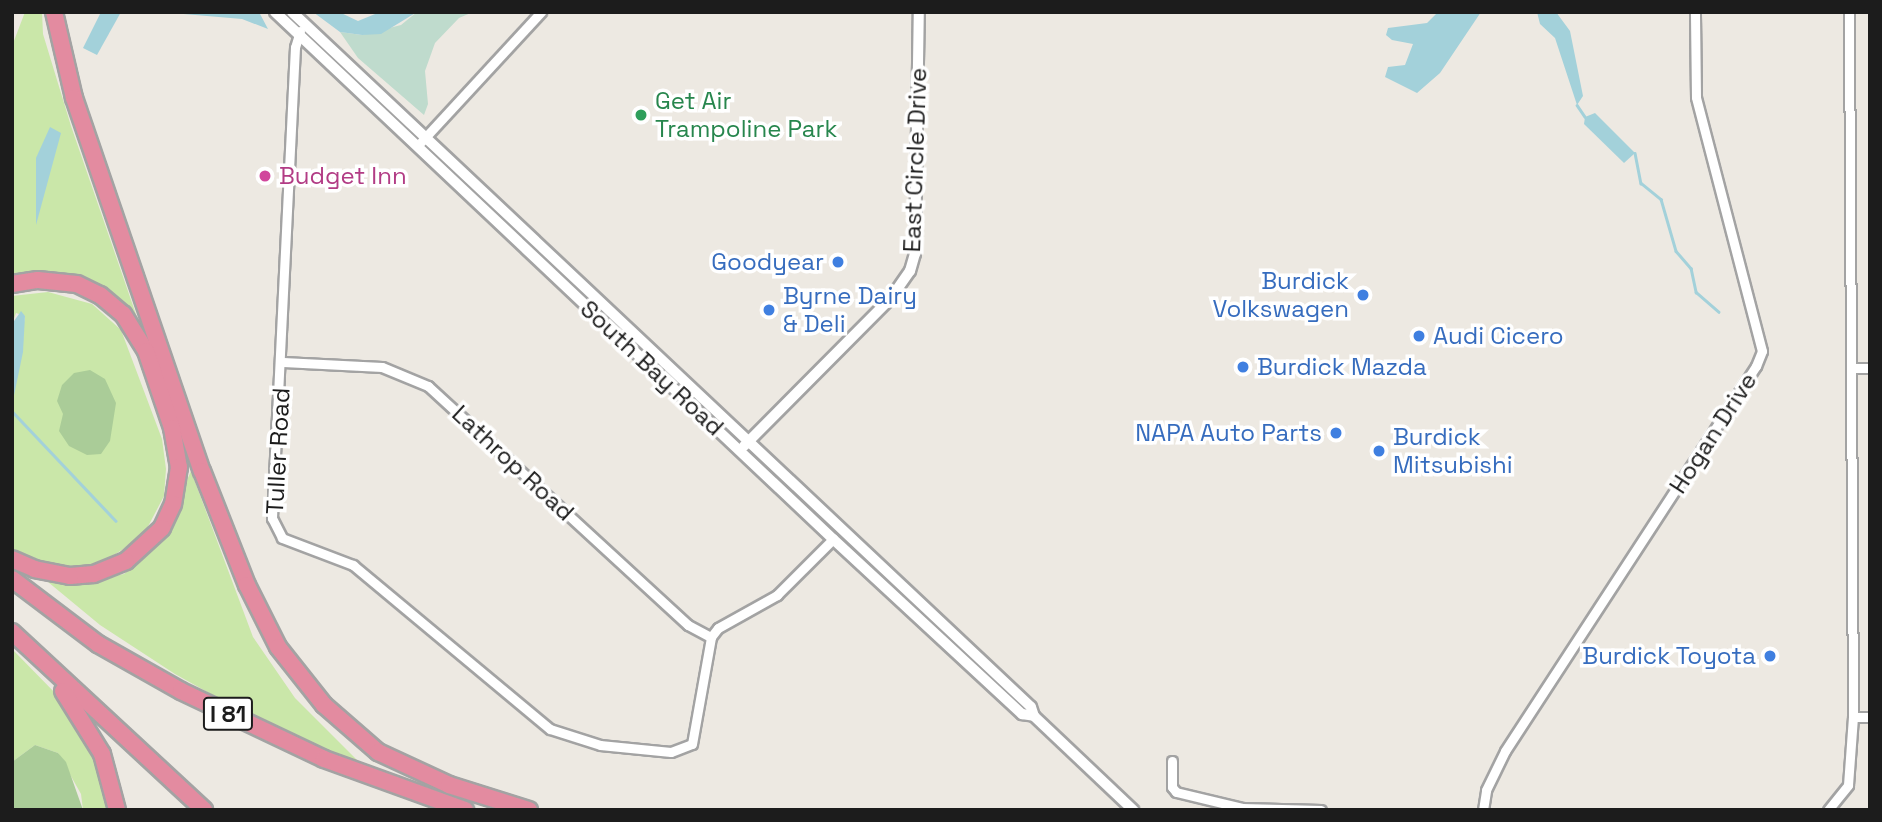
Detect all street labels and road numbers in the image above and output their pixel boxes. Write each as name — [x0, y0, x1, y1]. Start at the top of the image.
street label: East Circle Drive — [897, 67, 933, 253]
street label: South Bay Road — [574, 294, 730, 442]
street label: Hogan Drive — [1663, 367, 1763, 499]
street label: Tuller Road — [260, 387, 296, 515]
street label: Lathrop Road — [446, 399, 580, 527]
road number: I 81 — [202, 694, 254, 734]

